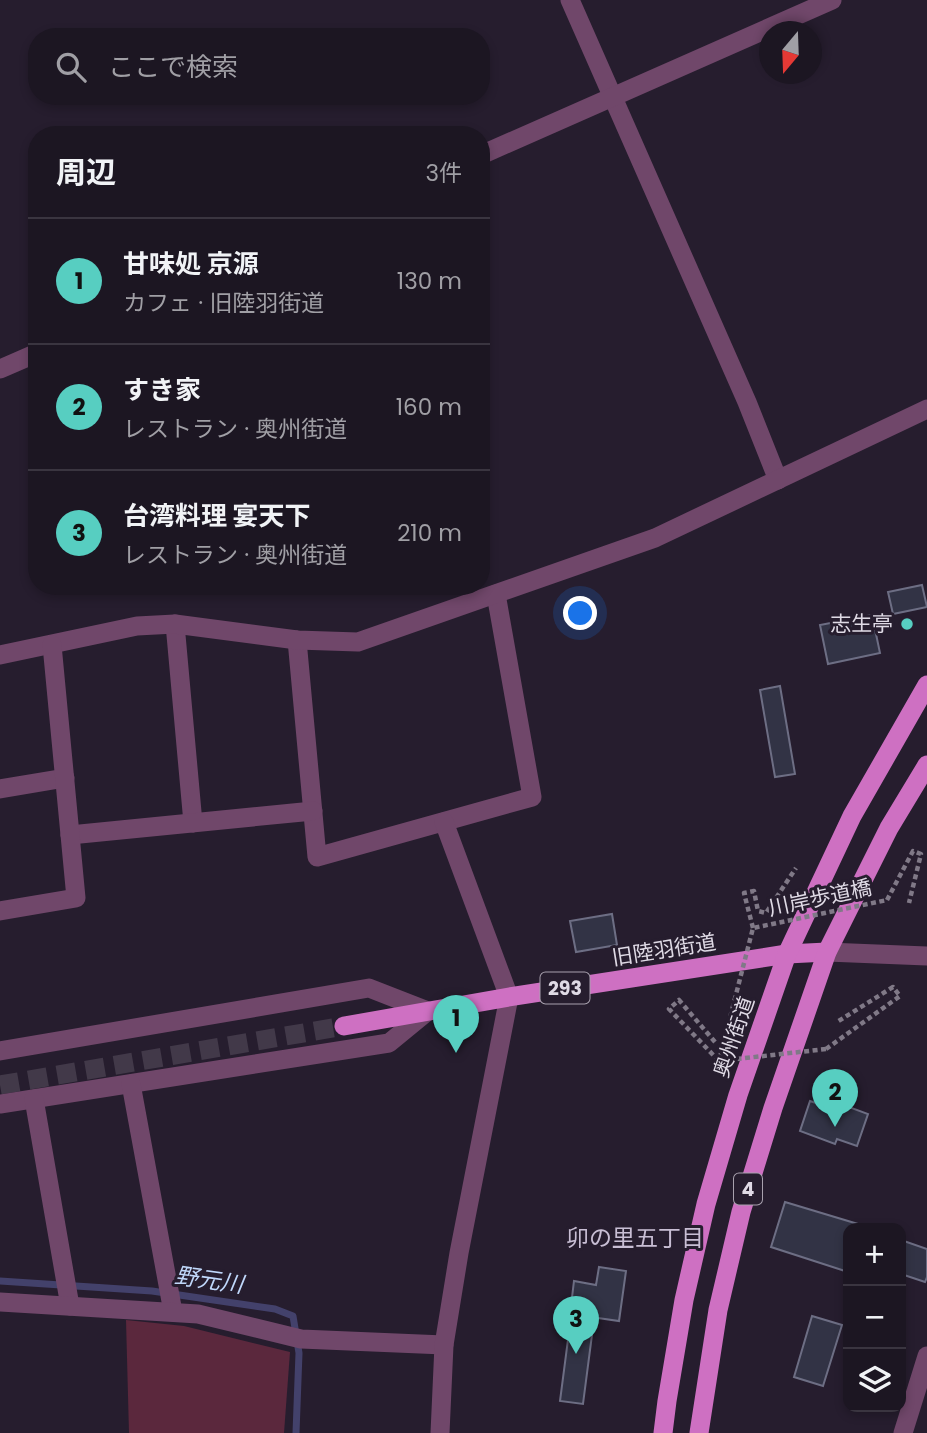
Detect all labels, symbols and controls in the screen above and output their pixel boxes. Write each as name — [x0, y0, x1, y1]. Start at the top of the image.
north arrow — [759, 21, 822, 84]
search box — [28, 28, 490, 105]
icon: search — [52, 48, 90, 86]
text: ここで検索 — [108, 49, 238, 85]
text: 周辺 — [56, 151, 116, 194]
text: 3件 — [425, 157, 462, 189]
text: 甘味処 京源 — [123, 246, 259, 282]
text: 1 — [75, 265, 83, 297]
text: 130 m — [397, 265, 462, 297]
text: カフェ · 旧陸羽街道 — [123, 287, 324, 319]
text: すき家 — [123, 372, 201, 408]
text: 2 — [72, 391, 86, 423]
text: 160 m — [396, 391, 462, 423]
text: レストラン · 奥州街道 — [123, 413, 347, 445]
text: 台湾料理 宴天下 — [123, 498, 311, 534]
text: 3 — [72, 517, 86, 549]
text: 210 m — [397, 517, 462, 549]
text: レストラン · 奥州街道 — [123, 539, 347, 571]
your location — [563, 596, 597, 630]
place label: 志生亭 — [830, 609, 893, 638]
marker: 志生亭 — [899, 616, 915, 632]
street label: 川岸歩道橋 — [766, 872, 874, 923]
street label: 旧陸羽街道 — [610, 927, 718, 972]
road number: 293 — [540, 972, 590, 1004]
street label: 奥州街道 — [706, 992, 761, 1081]
pin: 1 — [433, 995, 479, 1053]
pin: 2 — [812, 1069, 858, 1127]
road number: 4 — [734, 1174, 762, 1204]
district label: 卯の里五丁目 — [566, 1222, 704, 1254]
map controls — [843, 1223, 906, 1412]
button: + — [843, 1223, 906, 1286]
water label: 野元川 — [173, 1259, 248, 1301]
button: − — [843, 1286, 906, 1349]
pin: 3 — [553, 1296, 599, 1354]
button: layers — [843, 1349, 906, 1412]

